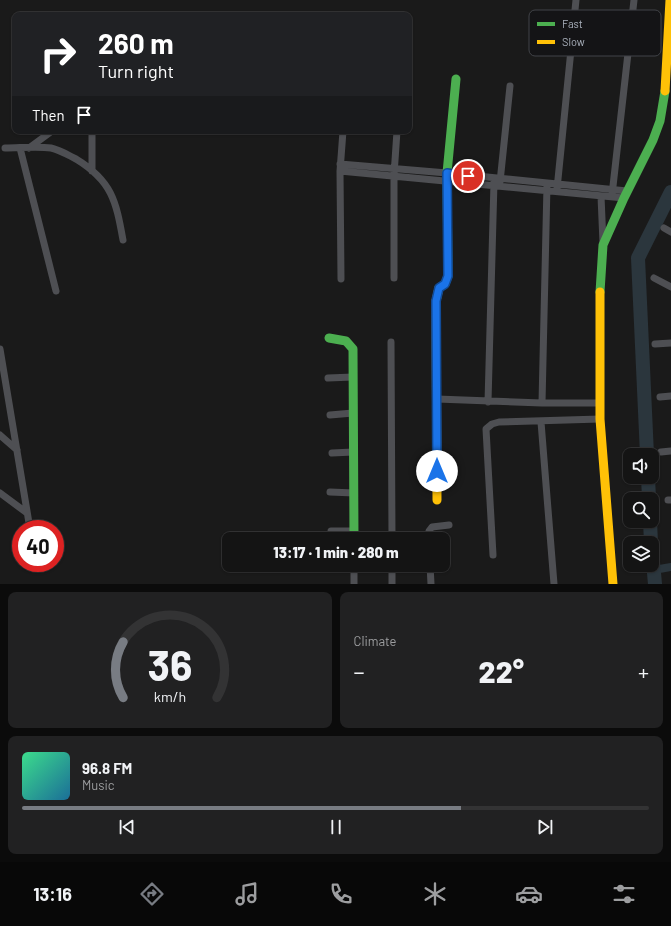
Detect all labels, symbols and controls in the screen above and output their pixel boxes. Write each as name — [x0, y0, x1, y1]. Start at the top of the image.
legend — [529, 10, 661, 56]
text: Fast — [562, 17, 583, 30]
text: 260 m — [98, 26, 174, 60]
icon: right — [32, 28, 84, 80]
text: Slow — [562, 35, 585, 48]
text: Turn right — [98, 60, 174, 82]
icon: arrive — [73, 104, 95, 126]
text: Then — [32, 106, 65, 124]
pin — [451, 159, 485, 193]
icon: arrive — [457, 165, 479, 187]
map controls — [623, 448, 659, 572]
button: sound — [623, 448, 659, 484]
position arrow — [416, 450, 458, 492]
button: search — [623, 492, 659, 528]
speed limit sign: 40 — [12, 520, 64, 572]
button: layers — [623, 536, 659, 572]
text: 13:17 · 1 min · 280 m — [273, 543, 399, 561]
text: Climate — [354, 633, 397, 649]
text: 36 — [147, 639, 192, 689]
text: 22° — [479, 653, 524, 689]
text: − — [354, 658, 365, 684]
text: + — [638, 658, 649, 684]
text: km/h — [154, 688, 186, 705]
text: 96.8 FM — [82, 759, 132, 777]
text: Music — [82, 777, 115, 793]
icon: previous — [116, 816, 138, 838]
icon: pause — [325, 816, 347, 838]
icon: next — [534, 816, 556, 838]
icon: directions — [138, 880, 166, 908]
icon: music — [233, 880, 261, 908]
icon: phone — [327, 880, 355, 908]
icon: climate — [421, 880, 449, 908]
icon: car — [515, 880, 543, 908]
icon: filters — [610, 880, 638, 908]
text: 13:16 — [33, 883, 72, 905]

